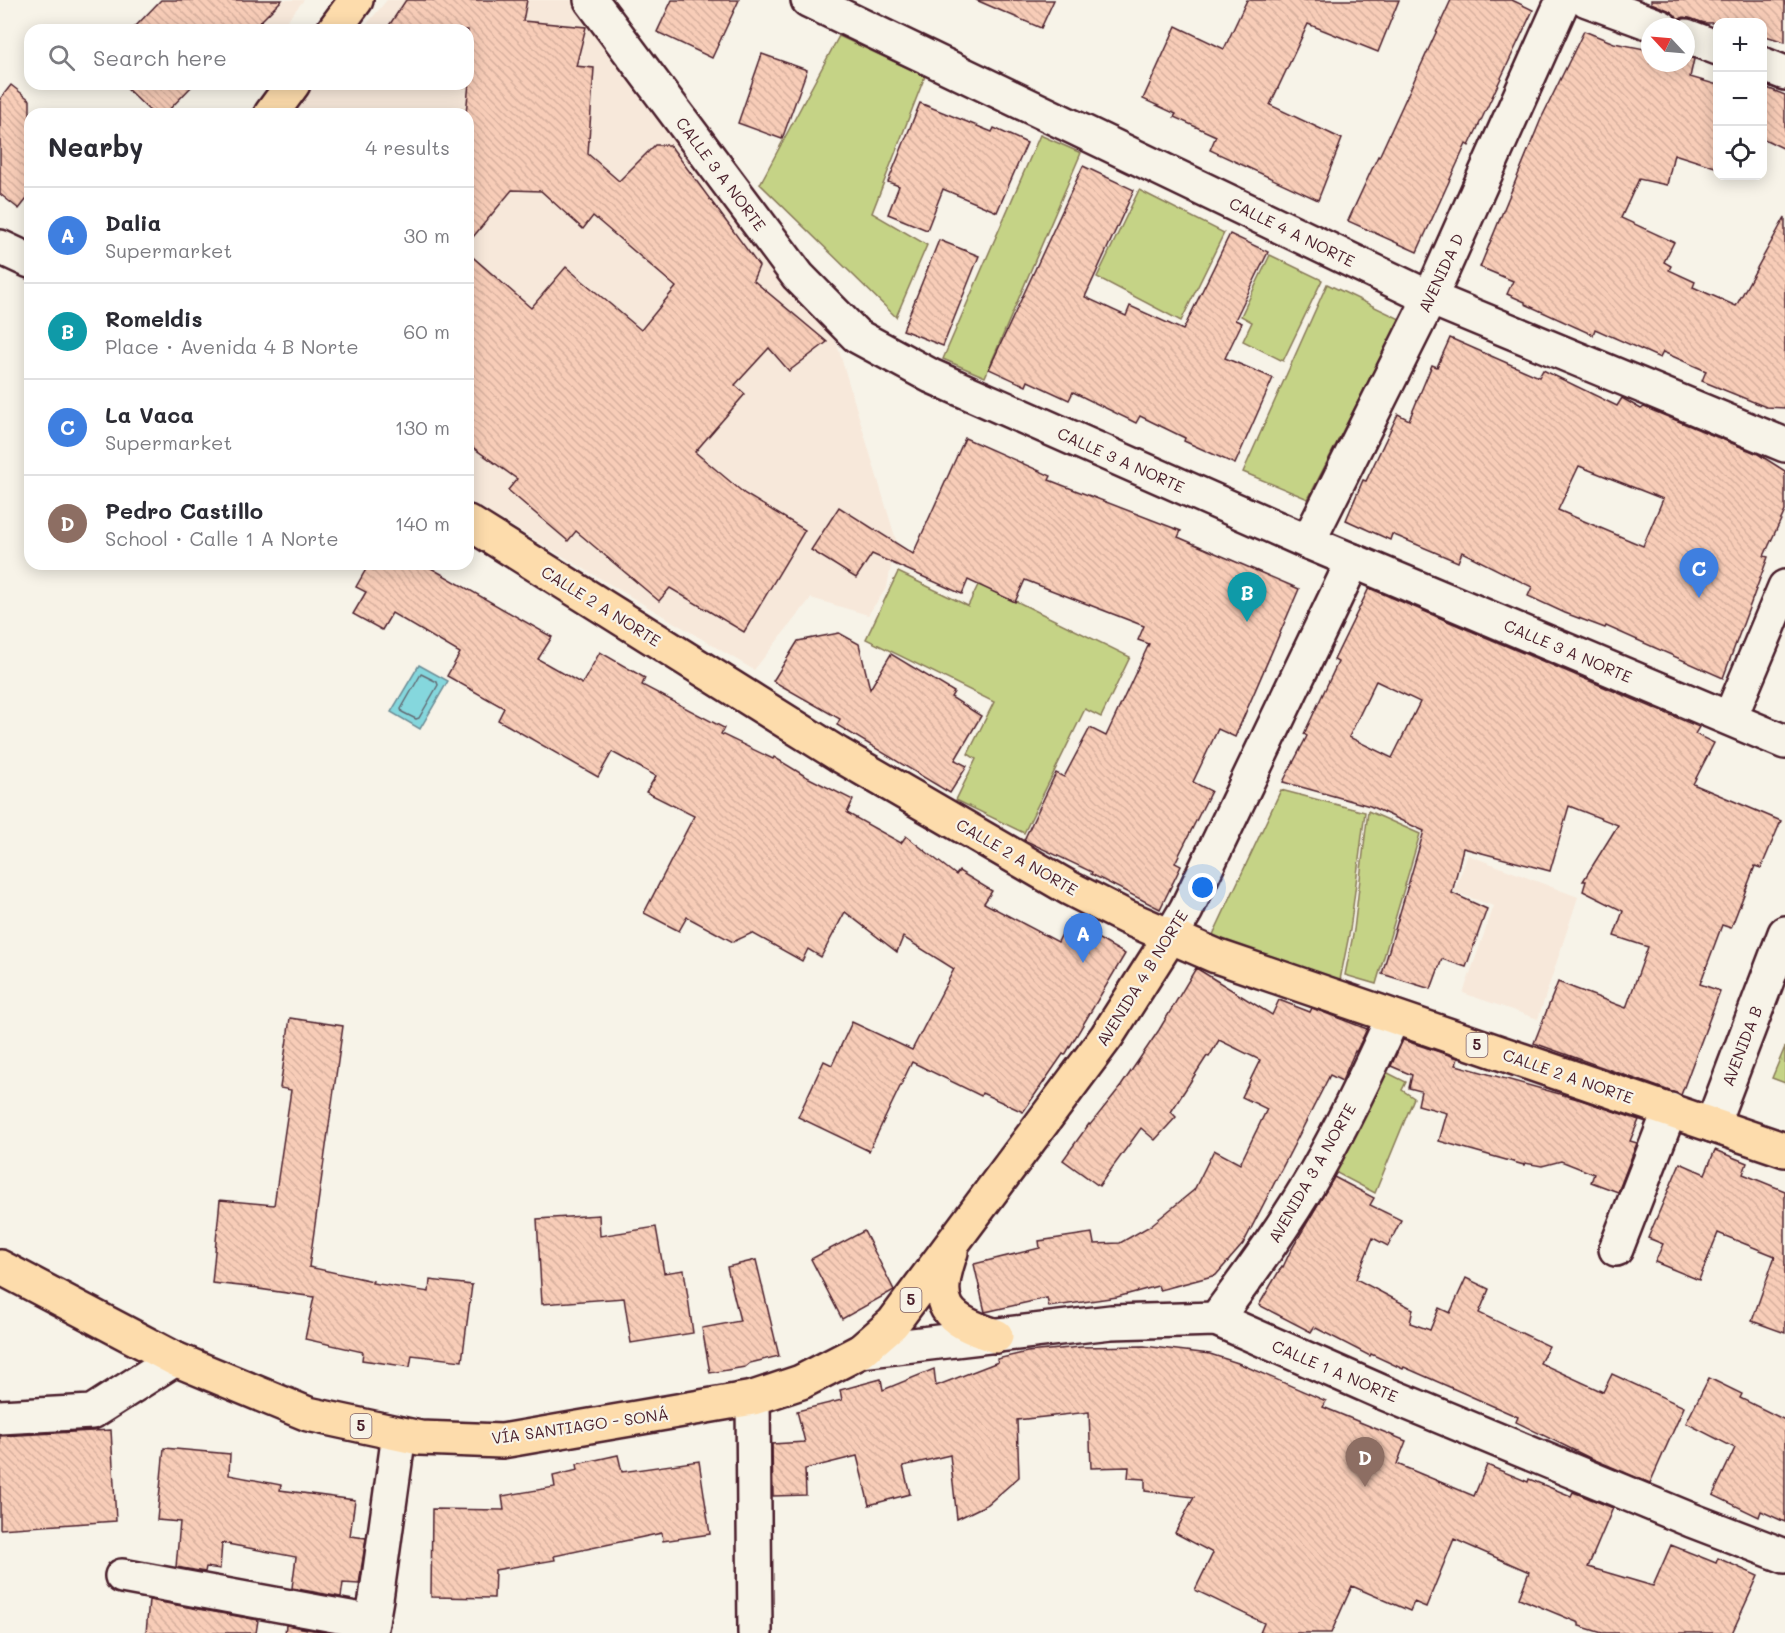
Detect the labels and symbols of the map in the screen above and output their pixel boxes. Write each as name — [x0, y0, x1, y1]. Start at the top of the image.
north arrow — [1641, 18, 1695, 72]
street label: CALLE 3 A NORTE — [672, 113, 771, 235]
street label: CALLE 4 A NORTE — [1226, 192, 1358, 271]
street label: AVENIDA D — [1413, 230, 1468, 316]
street label: CALLE 3 A NORTE — [1054, 422, 1188, 497]
pin: C — [1680, 548, 1718, 598]
street label: CALLE 2 A NORTE — [538, 560, 665, 651]
pin: B — [1228, 572, 1266, 622]
street label: CALLE 3 A NORTE — [1501, 614, 1635, 687]
street label: CALLE 2 A NORTE — [953, 813, 1082, 900]
your location — [1188, 873, 1217, 902]
street label: AVENIDA 4 B NORTE — [1091, 906, 1192, 1050]
pin: A — [1064, 914, 1102, 963]
street label: AVENIDA B — [1717, 1003, 1766, 1089]
road number: 5 — [1466, 1033, 1488, 1057]
street label: CALLE 2 A NORTE — [1500, 1043, 1636, 1108]
street label: AVENIDA 3 A NORTE — [1263, 1099, 1360, 1246]
road number: 5 — [900, 1288, 922, 1312]
street label: CALLE 1 A NORTE — [1269, 1335, 1401, 1407]
street label: VÍA SANTIAGO - SONÁ — [490, 1403, 670, 1448]
road number: 5 — [350, 1414, 372, 1438]
pin: D — [1346, 1438, 1384, 1487]

